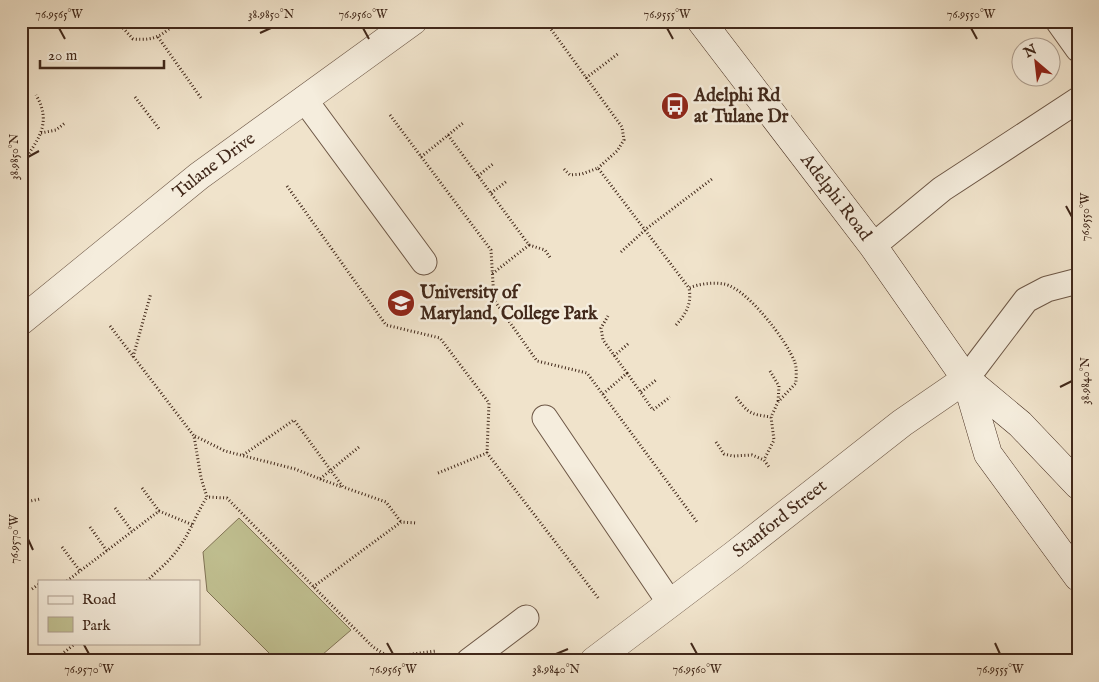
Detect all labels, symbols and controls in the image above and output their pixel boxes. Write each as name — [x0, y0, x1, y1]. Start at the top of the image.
text: 76.9565°W — [35, 7, 83, 22]
text: 38.9850°N — [248, 7, 295, 22]
text: 76.9560°W — [338, 7, 388, 22]
text: 76.9555°W — [644, 7, 691, 22]
text: 76.9550°W — [947, 7, 996, 22]
scale bar — [40, 38, 164, 70]
north arrow — [1012, 38, 1062, 88]
text: N — [1020, 41, 1040, 63]
text: 20 m — [48, 46, 78, 65]
place label: Adelphi Rd at Tulane Dr — [693, 85, 789, 129]
bus stop icon: Adelphi Rd at Tulane Dr — [660, 91, 690, 121]
street label: Tulane Drive — [168, 127, 260, 204]
text: 38.9850°N — [7, 133, 22, 180]
street label: Adelphi Road — [795, 148, 877, 246]
text: 76.9550°W — [1078, 192, 1093, 241]
place label: University of Maryland, College Park — [419, 282, 599, 326]
school or university icon: University of Maryland, College Park — [386, 288, 416, 318]
text: 38.9840°N — [1078, 357, 1093, 405]
street label: Stanford Street — [728, 475, 832, 563]
text: 76.9570°W — [7, 514, 22, 564]
legend — [38, 580, 200, 644]
text: Road — [82, 590, 117, 609]
text: Park — [82, 616, 112, 635]
text: 76.9570°W — [64, 662, 114, 677]
text: 76.9565°W — [369, 662, 417, 677]
text: 38.9840°N — [532, 662, 580, 677]
text: 76.9560°W — [672, 662, 722, 677]
text: 76.9555°W — [977, 662, 1024, 677]

